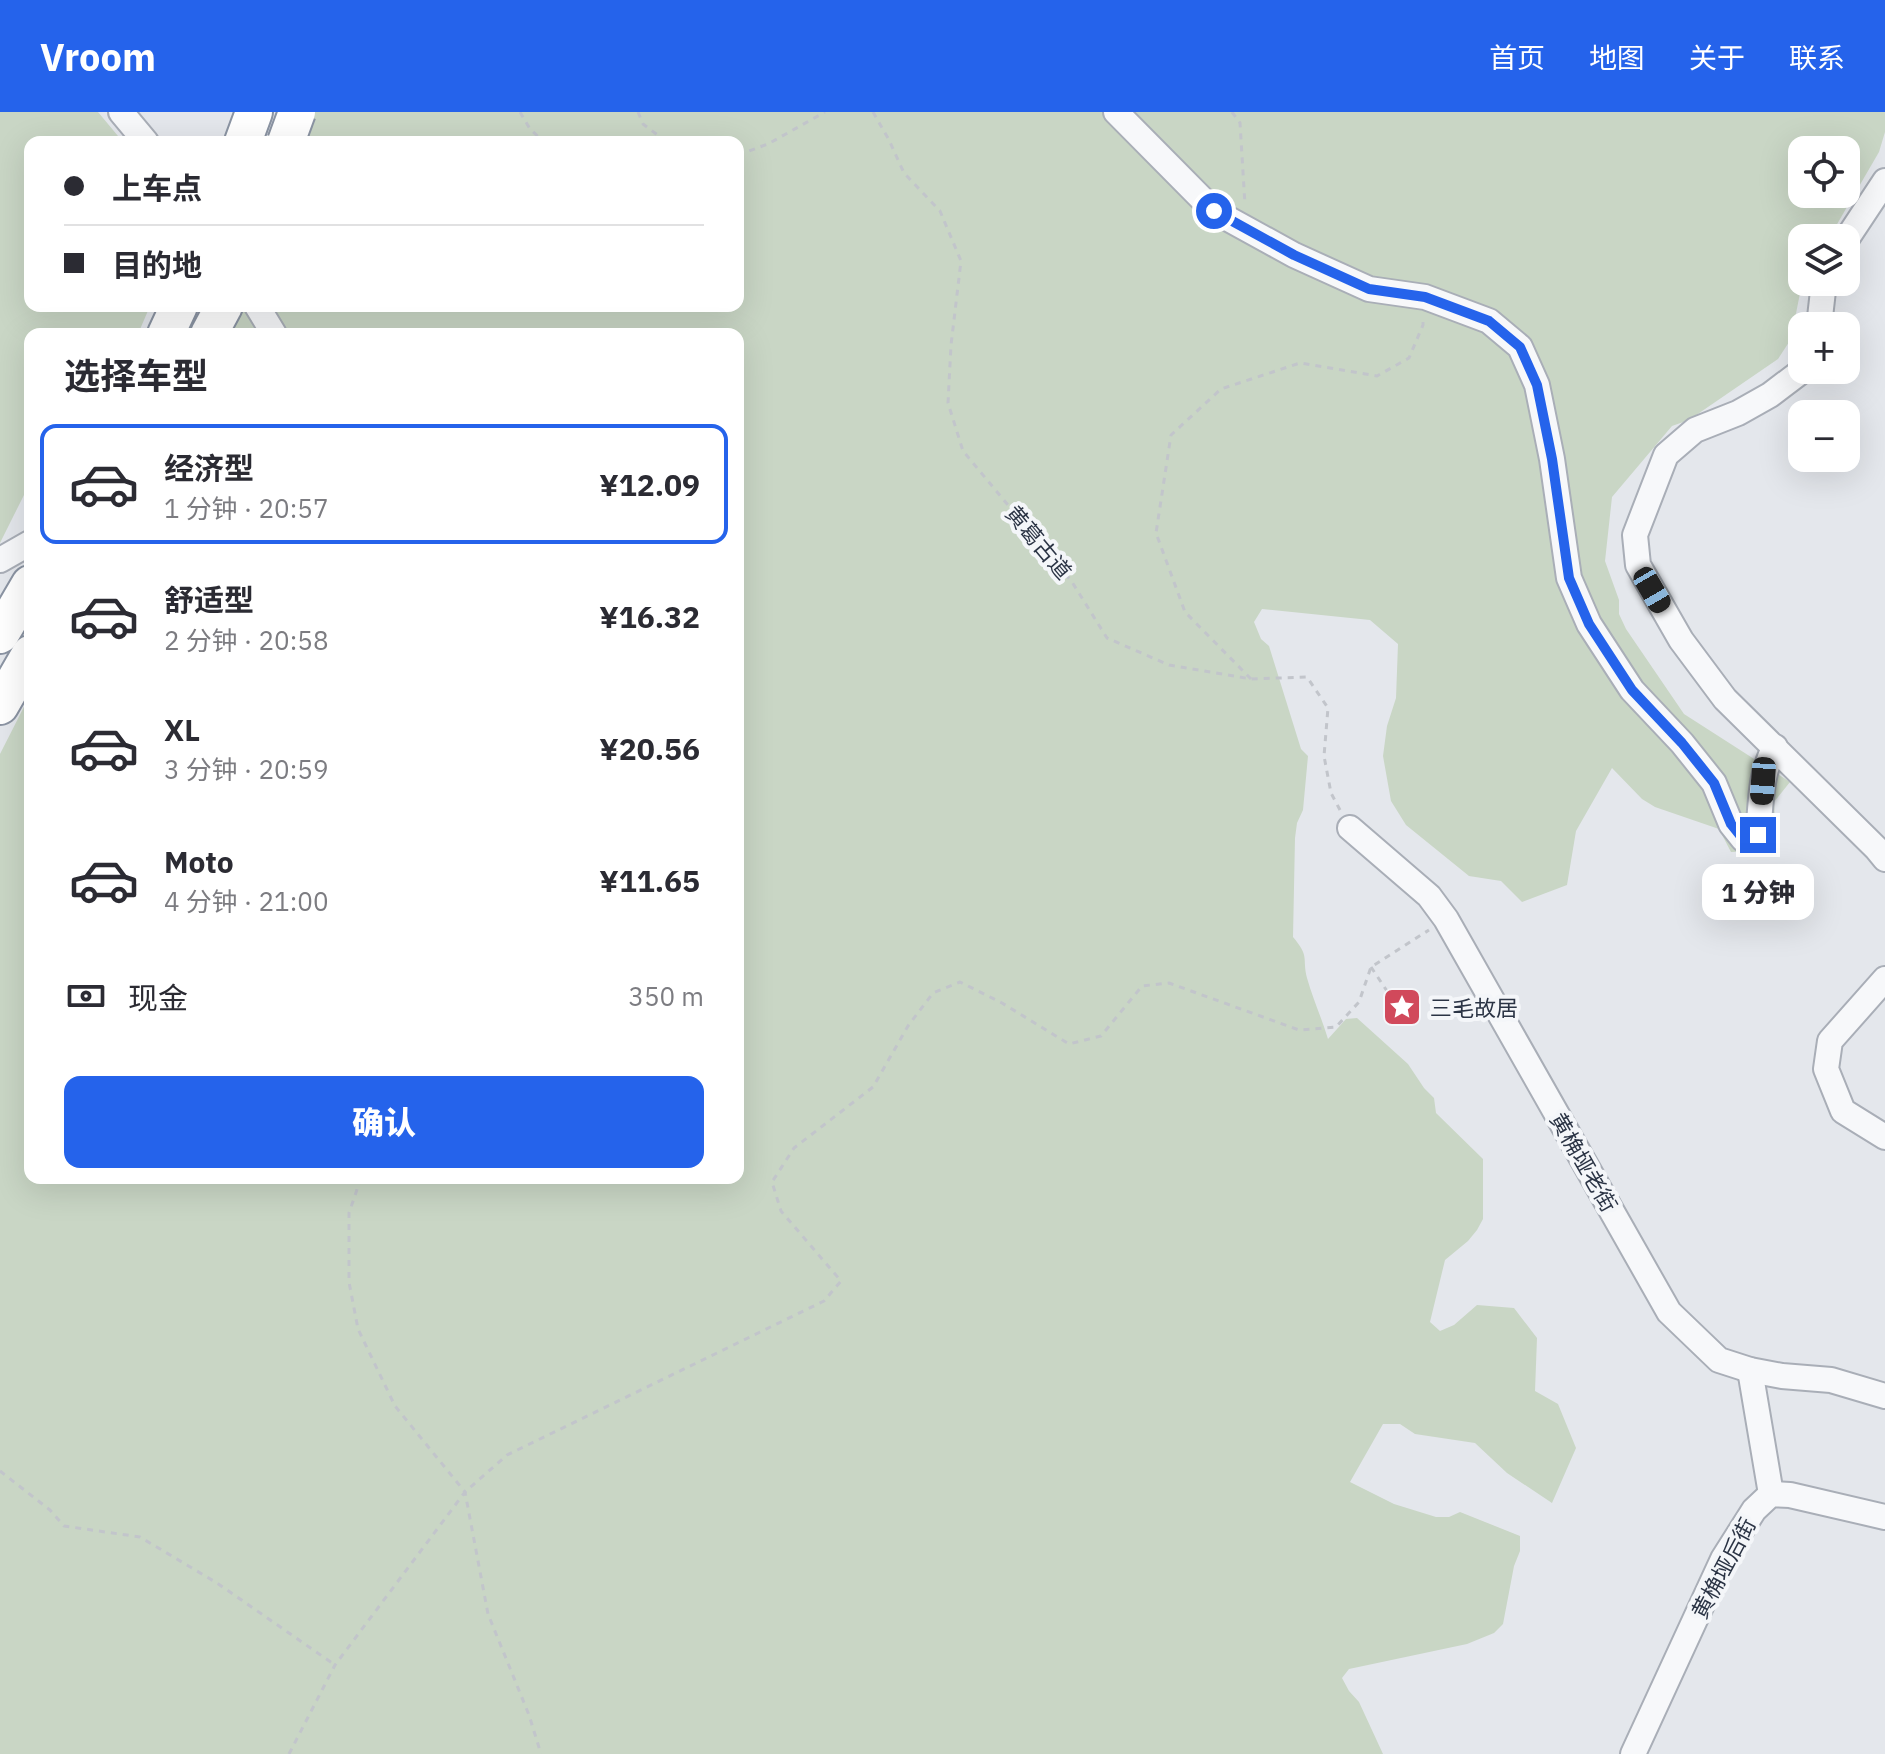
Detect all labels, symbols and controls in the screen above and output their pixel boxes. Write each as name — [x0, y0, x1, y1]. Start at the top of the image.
text: Vroom — [40, 32, 156, 81]
text: 首页 — [1489, 39, 1545, 76]
text: 地图 — [1589, 39, 1645, 76]
text: 关于 — [1689, 39, 1745, 76]
text: 联系 — [1789, 39, 1845, 76]
map controls — [1788, 136, 1860, 472]
button: locate — [1788, 136, 1860, 208]
text: 上车点 — [112, 168, 202, 207]
route start — [1196, 193, 1232, 229]
button: layers — [1788, 224, 1860, 296]
text: 目的地 — [112, 245, 202, 284]
button: + — [1788, 312, 1860, 384]
text: 选择车型 — [64, 352, 208, 399]
button: − — [1788, 400, 1860, 472]
icon: car — [68, 448, 140, 520]
text: 经济型 — [164, 448, 254, 487]
text: ¥12.09 — [599, 465, 700, 504]
text: 1 分钟 · 20:57 — [164, 491, 328, 525]
street label: 黄葛古道 — [1000, 499, 1078, 585]
car — [1630, 563, 1674, 617]
icon: car — [68, 580, 140, 652]
text: 舒适型 — [164, 580, 254, 619]
text: ¥16.32 — [599, 597, 700, 636]
text: 2 分钟 · 20:58 — [164, 623, 328, 657]
text: XL — [164, 710, 200, 749]
icon: car — [68, 712, 140, 784]
text: ¥20.56 — [599, 729, 700, 768]
text: 3 分钟 · 20:59 — [164, 752, 328, 786]
car — [1749, 756, 1777, 806]
route end — [1740, 817, 1776, 853]
text: Moto — [164, 842, 234, 881]
icon: car — [68, 844, 140, 916]
text: ¥11.65 — [599, 861, 700, 900]
callout: 1 分钟 — [1702, 863, 1814, 919]
text: 1 分钟 — [1721, 875, 1795, 909]
text: 4 分钟 · 21:00 — [164, 884, 328, 918]
icon: cash — [64, 974, 108, 1018]
text: 现金 — [128, 978, 188, 1017]
text: 350 m — [628, 979, 704, 1013]
place icon: 三毛故居 — [1381, 986, 1423, 1028]
place label: 三毛故居 — [1430, 993, 1518, 1022]
button: 确认 — [64, 1076, 704, 1168]
street label: 黄桷垭老街 — [1544, 1107, 1624, 1217]
street label: 黄桷垭后街 — [1684, 1513, 1762, 1623]

